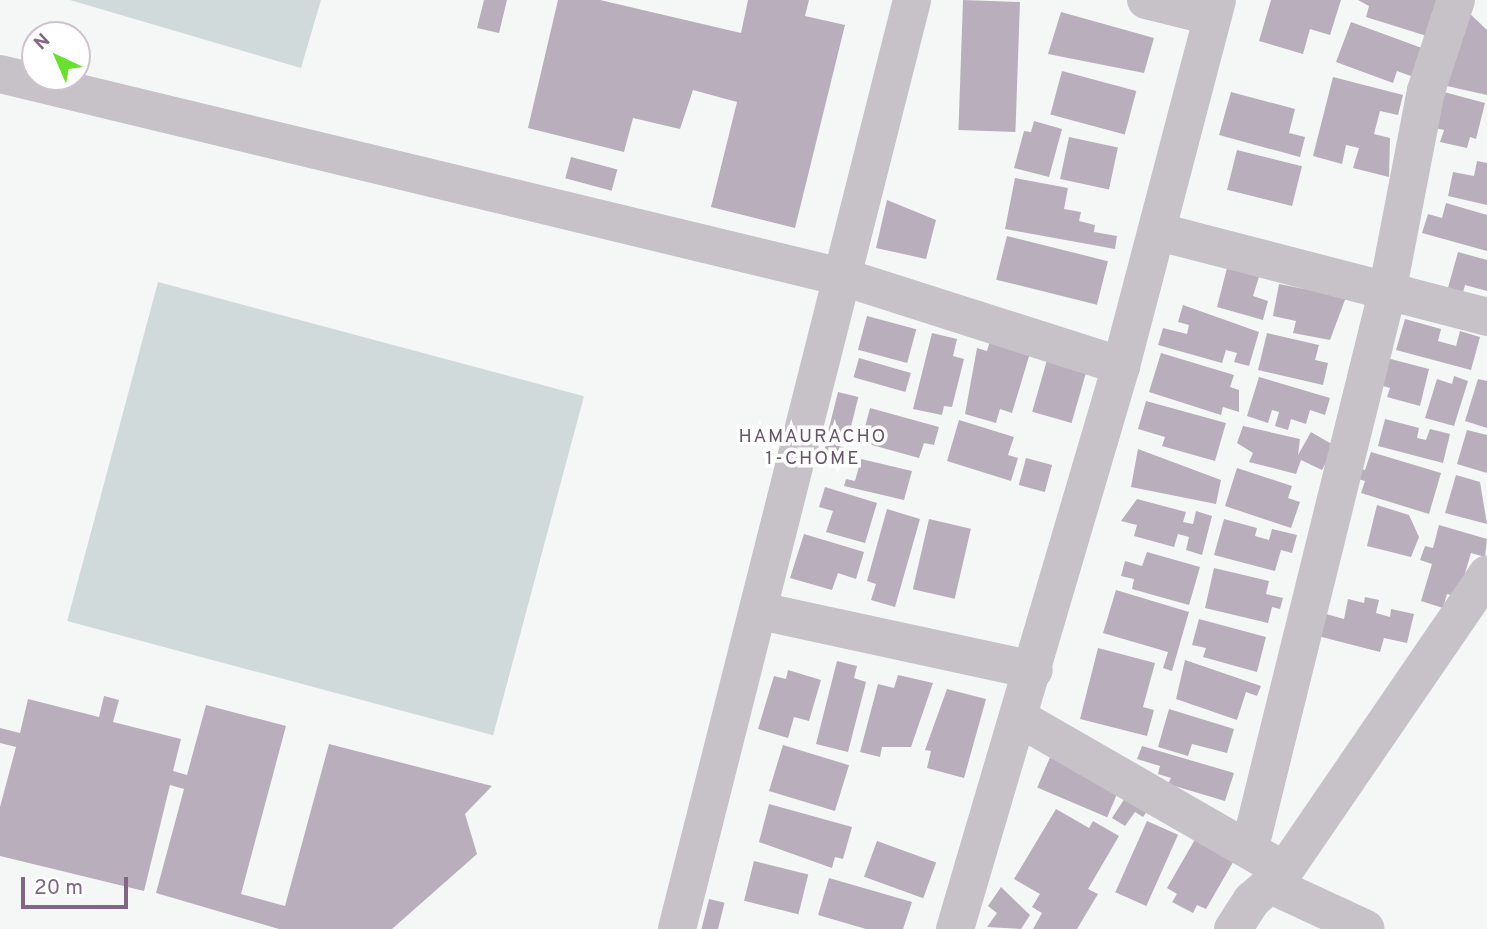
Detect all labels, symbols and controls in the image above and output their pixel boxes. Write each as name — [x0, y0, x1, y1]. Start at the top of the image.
north arrow — [21, 21, 91, 91]
text: N — [30, 29, 56, 56]
district label: HAMAURACHO 1-CHOME — [740, 427, 886, 471]
scale bar — [24, 862, 131, 906]
text: 20 m — [34, 875, 83, 902]

